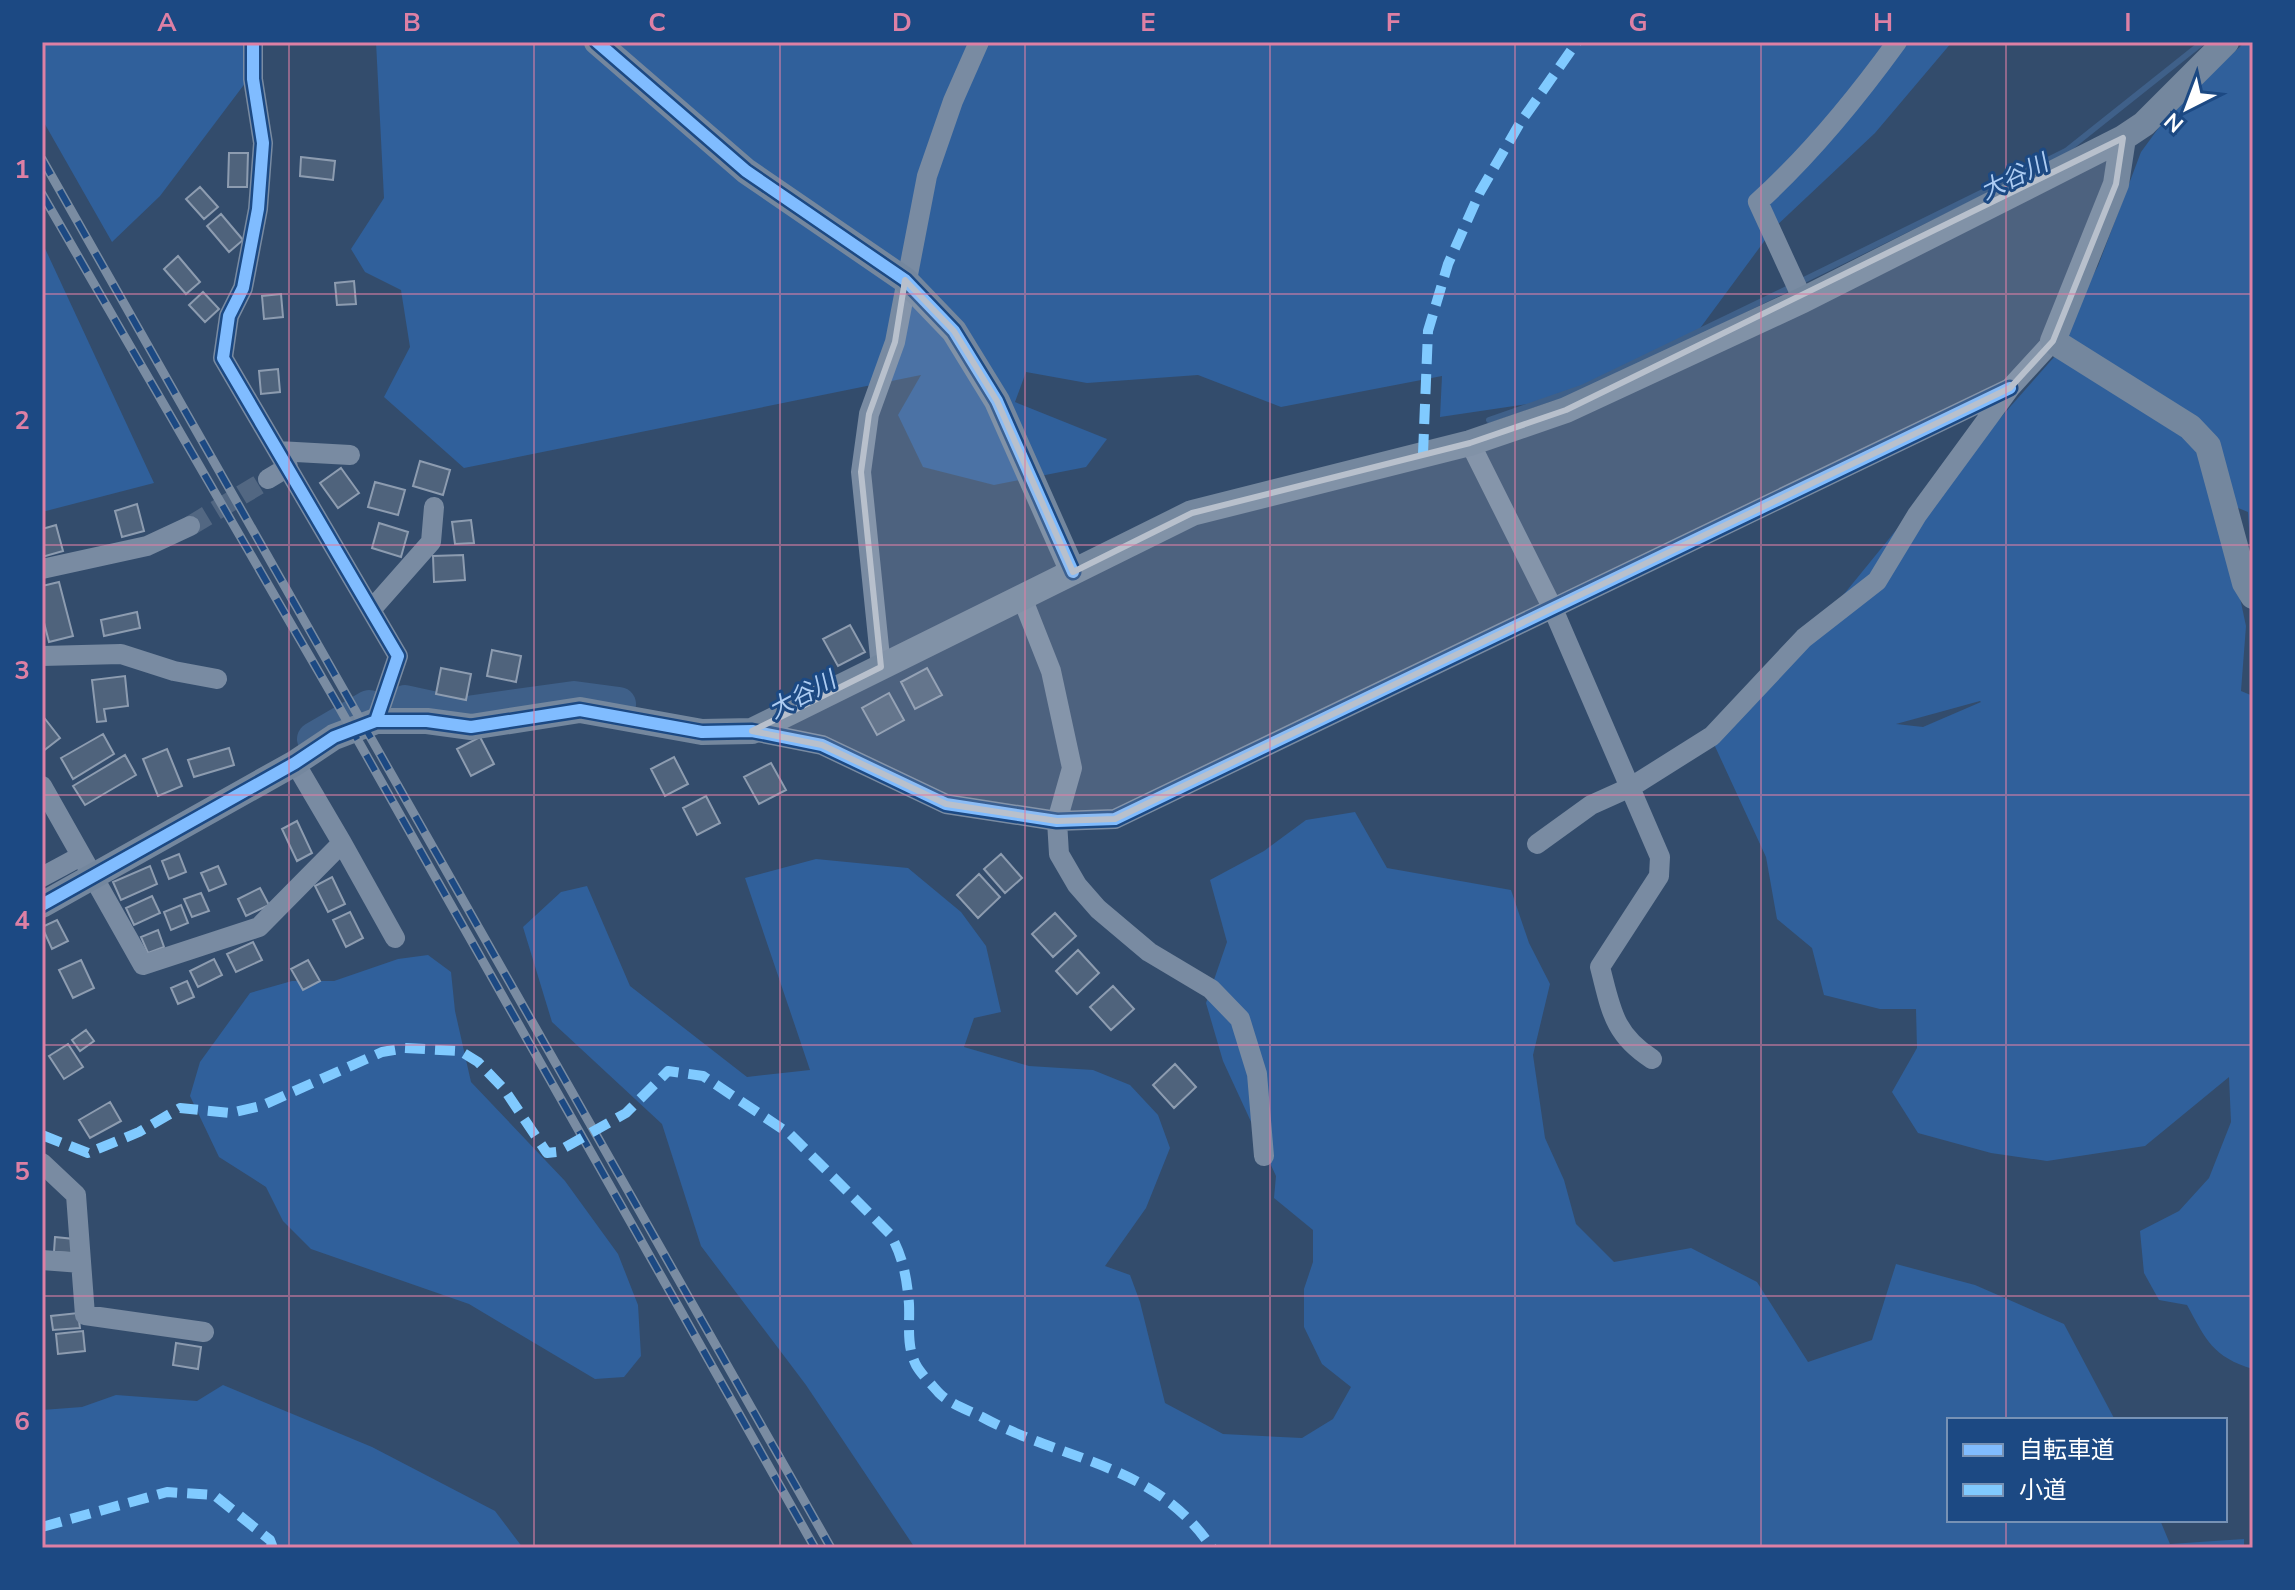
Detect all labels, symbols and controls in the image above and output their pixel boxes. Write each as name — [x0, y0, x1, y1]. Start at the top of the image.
text: A — [157, 5, 177, 40]
text: B — [403, 5, 421, 40]
text: C — [648, 5, 666, 40]
text: D — [892, 5, 912, 40]
text: E — [1140, 5, 1156, 40]
text: F — [1386, 5, 1400, 40]
text: G — [1628, 5, 1648, 40]
text: H — [1873, 5, 1893, 40]
text: I — [2124, 5, 2132, 40]
north arrow — [2147, 68, 2227, 148]
text: N — [2158, 105, 2190, 139]
water label: 大谷川 — [1975, 146, 2056, 207]
text: 1 — [14, 152, 30, 187]
text: 2 — [14, 403, 30, 438]
text: 3 — [14, 653, 30, 688]
water label: 大谷川 — [763, 663, 844, 726]
text: 4 — [14, 903, 30, 938]
text: 5 — [14, 1154, 30, 1189]
text: 6 — [14, 1404, 30, 1439]
legend — [1947, 1418, 2227, 1522]
text: 自転車道 — [2019, 1434, 2115, 1466]
text: 小道 — [2019, 1474, 2067, 1506]

